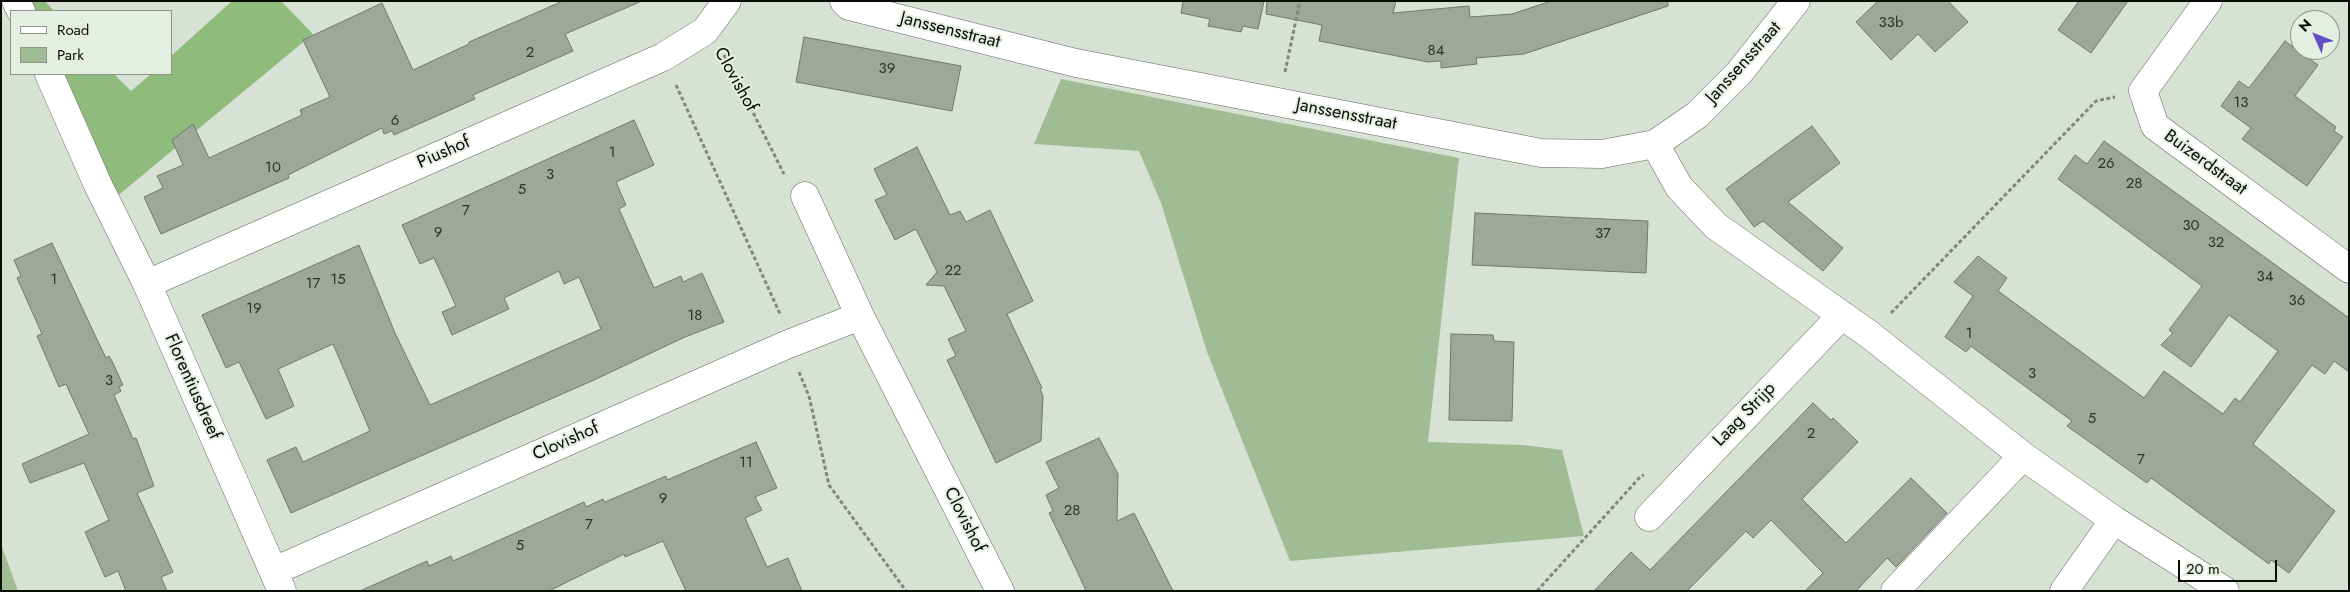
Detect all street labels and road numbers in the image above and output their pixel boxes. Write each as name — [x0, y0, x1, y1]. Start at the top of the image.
street label: Janssensstraat — [898, 8, 1002, 54]
street label: Janssensstraat — [1702, 18, 1786, 108]
street label: Clovishof — [709, 44, 761, 116]
street label: Janssensstraat — [1294, 95, 1398, 135]
street label: Buizerdstraat — [2159, 126, 2251, 200]
street label: Piushof — [414, 132, 474, 174]
street label: Florentiusdreef — [159, 331, 225, 443]
street label: Laag Strijp — [1709, 378, 1781, 452]
street label: Clovishof — [529, 418, 603, 466]
street label: Clovishof — [938, 484, 990, 556]

